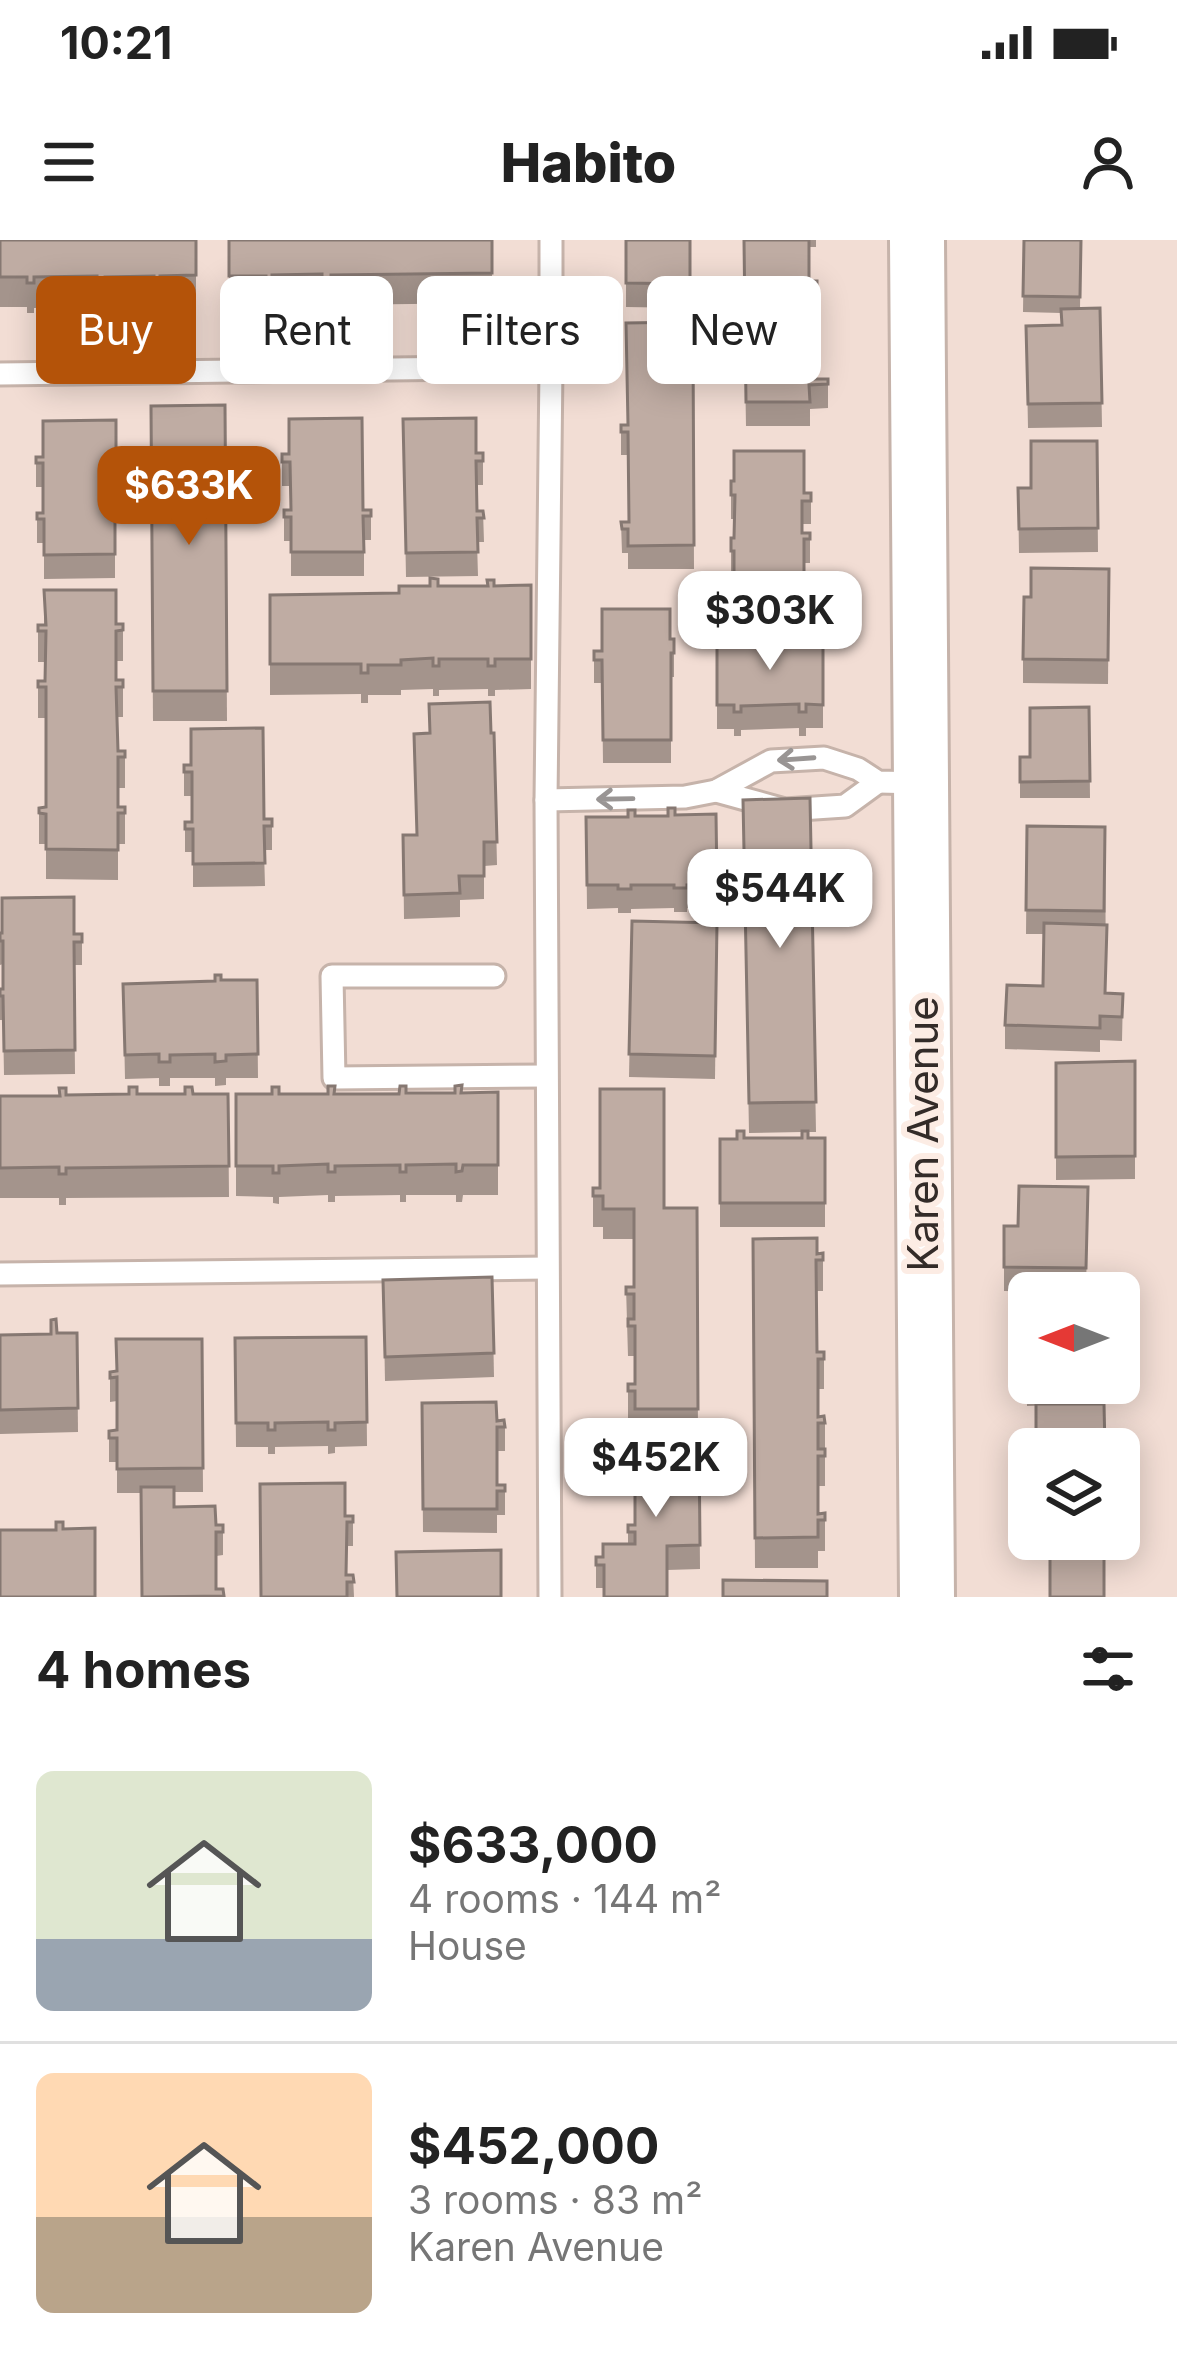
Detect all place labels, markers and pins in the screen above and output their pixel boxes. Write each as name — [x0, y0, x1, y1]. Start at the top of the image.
pin: $633K — [105, 446, 273, 548]
pin: $303K — [686, 571, 854, 673]
pin: $544K — [696, 849, 864, 951]
pin: $452K — [572, 1418, 740, 1520]

